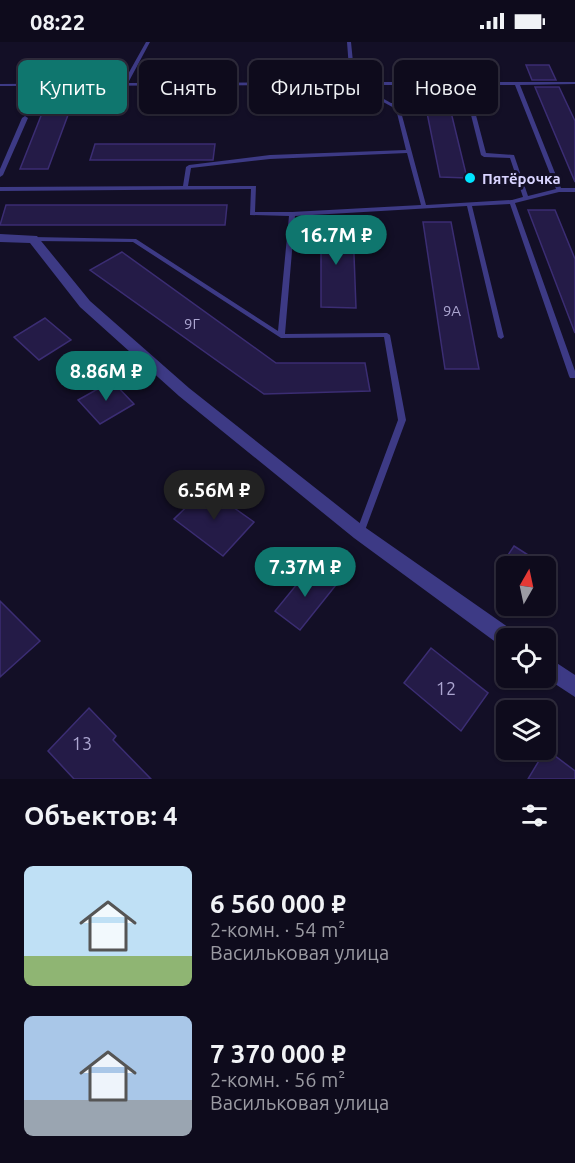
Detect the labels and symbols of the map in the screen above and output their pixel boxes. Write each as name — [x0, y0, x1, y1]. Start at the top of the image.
place label: Пятёрочка — [482, 170, 561, 187]
marker: Пятёрочка — [463, 171, 477, 185]
pin: 16.7M ₽ — [281, 215, 391, 266]
house number: 9А — [443, 302, 461, 319]
house number: 9Г — [184, 315, 201, 332]
pin: 8.86M ₽ — [51, 351, 161, 402]
pin: 6.56M ₽ — [159, 470, 269, 521]
pin: 7.37M ₽ — [250, 547, 360, 598]
north arrow — [496, 556, 556, 616]
house number: 12 — [436, 678, 456, 698]
house number: 13 — [72, 733, 92, 753]

